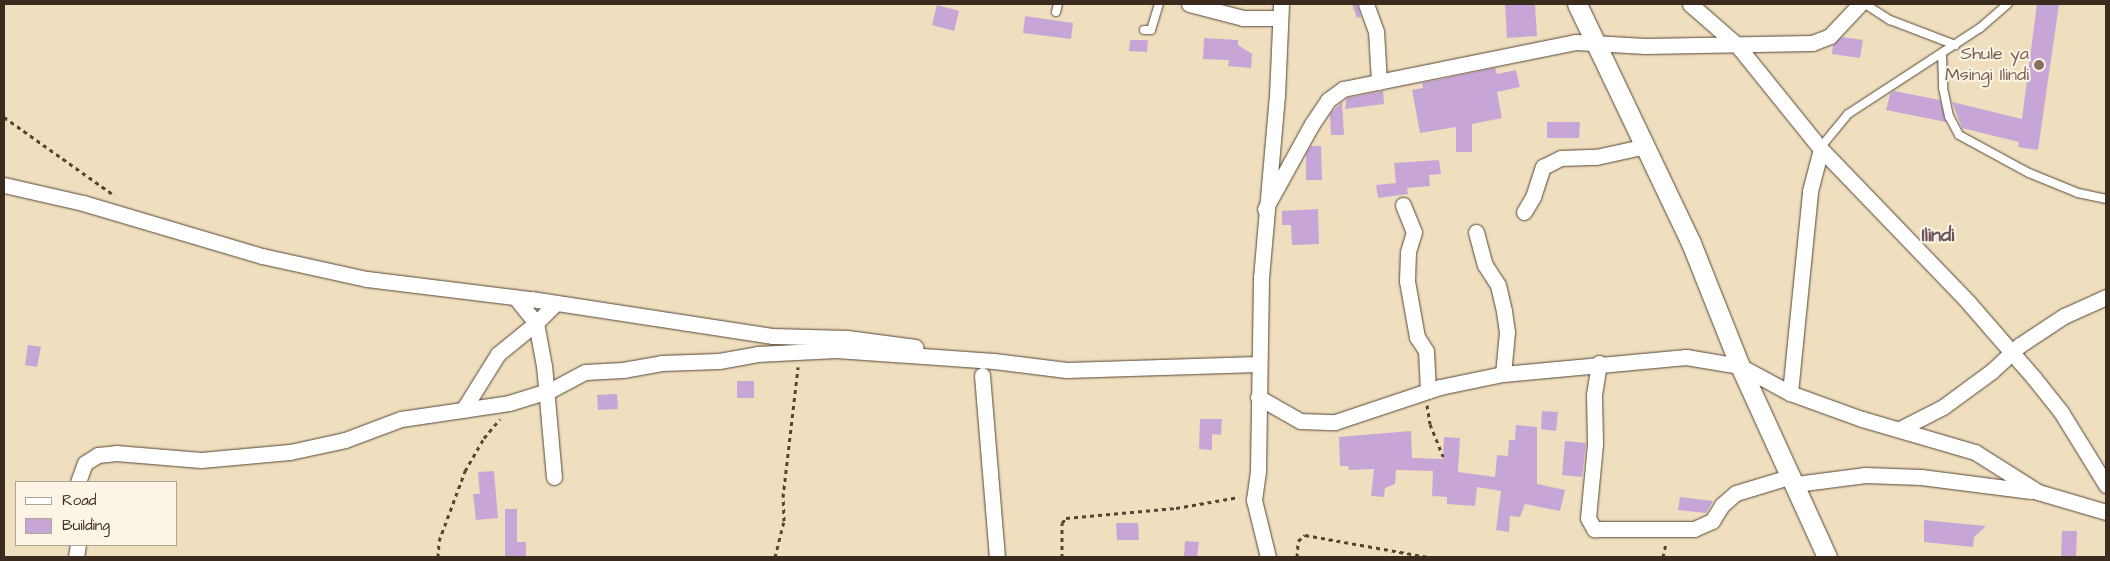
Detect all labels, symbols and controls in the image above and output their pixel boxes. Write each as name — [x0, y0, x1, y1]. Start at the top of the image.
place label: Shule ya Msingi Ilindi — [1945, 44, 2029, 86]
marker: Shule ya Msingi Ilindi — [2033, 59, 2045, 71]
district label: Ilindi — [1922, 223, 1954, 247]
legend — [15, 481, 178, 546]
text: Road — [62, 490, 96, 511]
text: Building — [62, 515, 110, 536]

